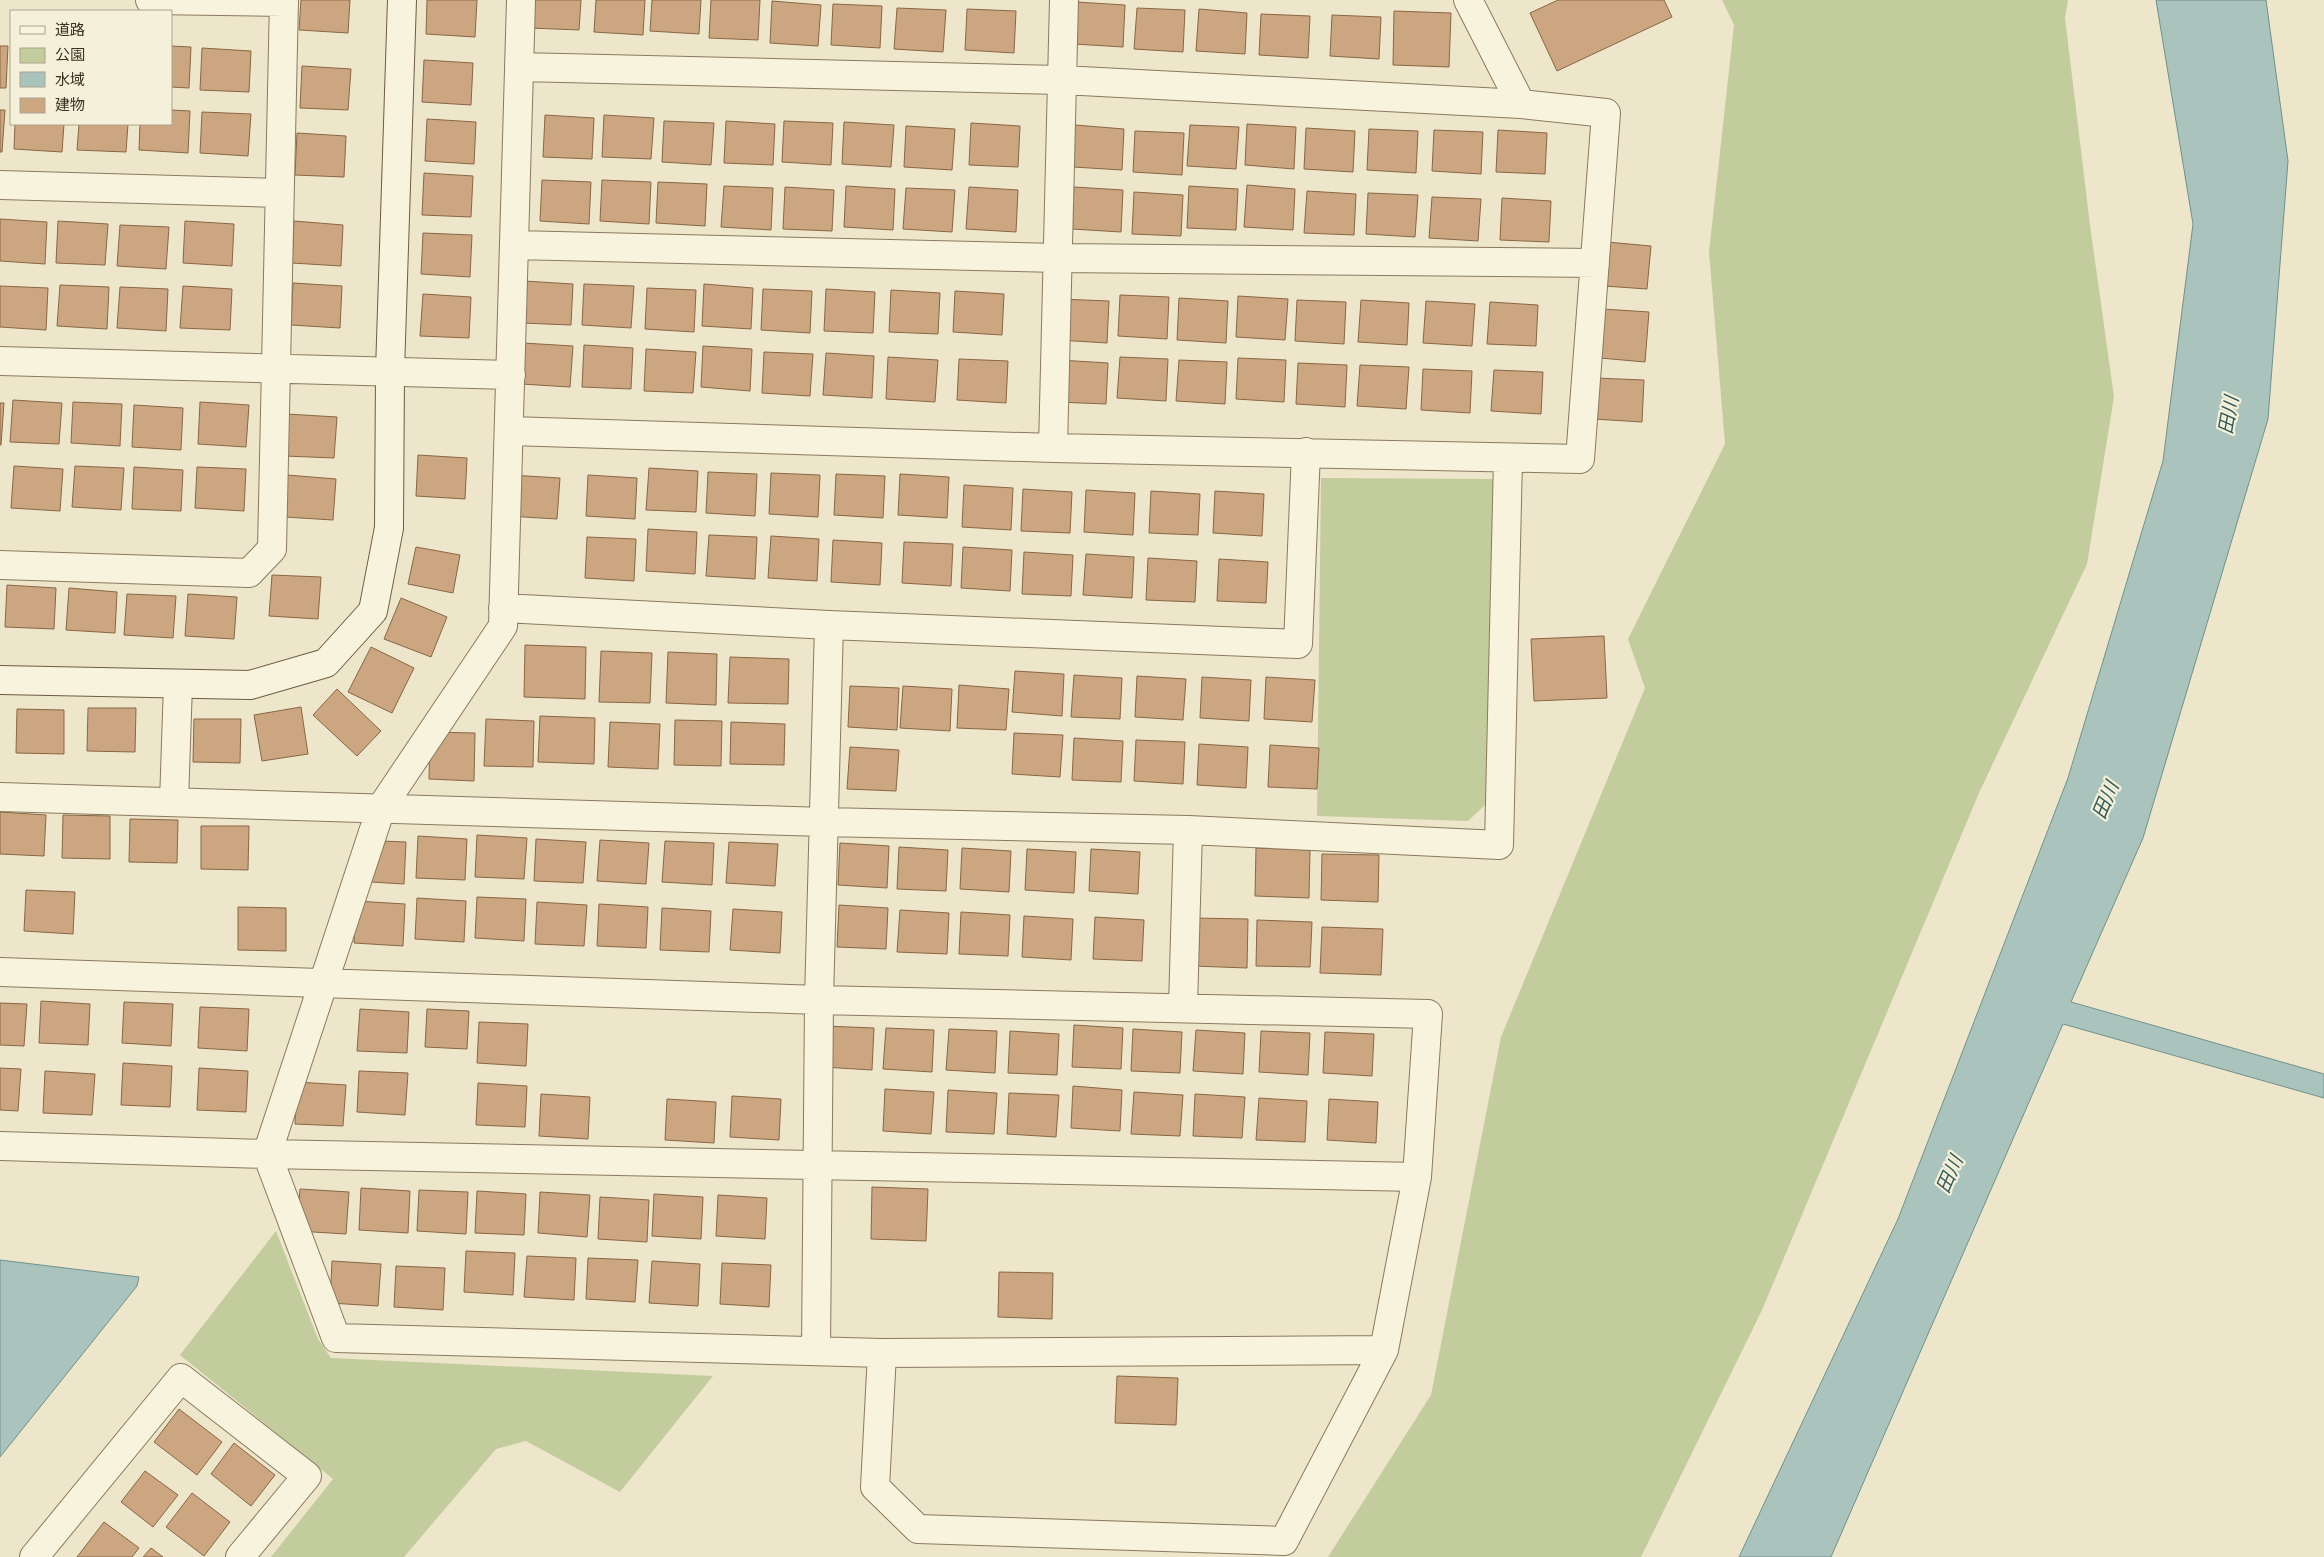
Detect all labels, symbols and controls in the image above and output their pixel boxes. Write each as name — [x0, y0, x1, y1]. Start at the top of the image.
legend — [10, 10, 172, 125]
text: 道路 — [55, 18, 85, 39]
text: 公園 — [55, 43, 85, 64]
text: 水域 — [55, 68, 85, 89]
text: 建物 — [55, 93, 85, 114]
water label: 田川 — [2210, 392, 2243, 436]
water label: 田川 — [2084, 775, 2124, 822]
water label: 田川 — [1928, 1149, 1969, 1196]

